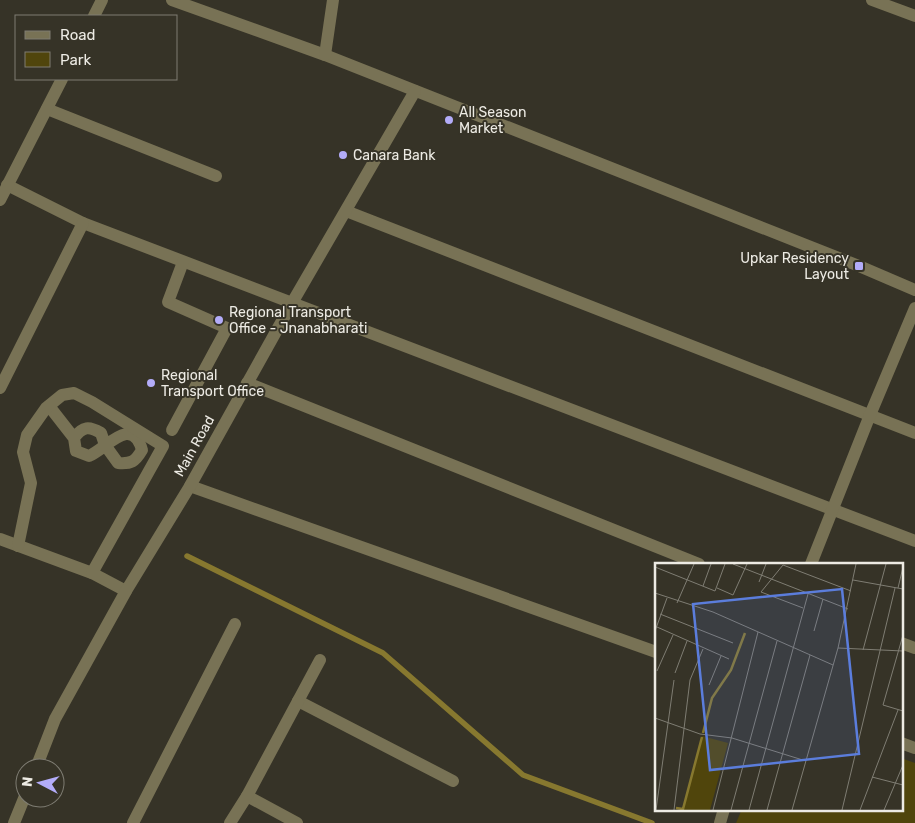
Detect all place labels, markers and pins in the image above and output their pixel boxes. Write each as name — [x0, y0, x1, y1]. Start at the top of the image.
place label: All Season Market — [459, 104, 527, 137]
marker: All Season Market — [443, 114, 455, 126]
place label: Canara Bank — [353, 147, 436, 164]
marker: Canara Bank — [337, 149, 349, 161]
place label: Upkar Residency Layout — [740, 250, 850, 283]
marker: Upkar Residency Layout — [853, 260, 865, 272]
place label: Regional Transport Office - Jnanabharati — [229, 304, 367, 337]
marker: Regional Transport Office - Jnanabharati — [213, 314, 225, 326]
place label: Regional Transport Office — [161, 367, 264, 400]
marker: Regional Transport Office — [145, 377, 157, 389]

